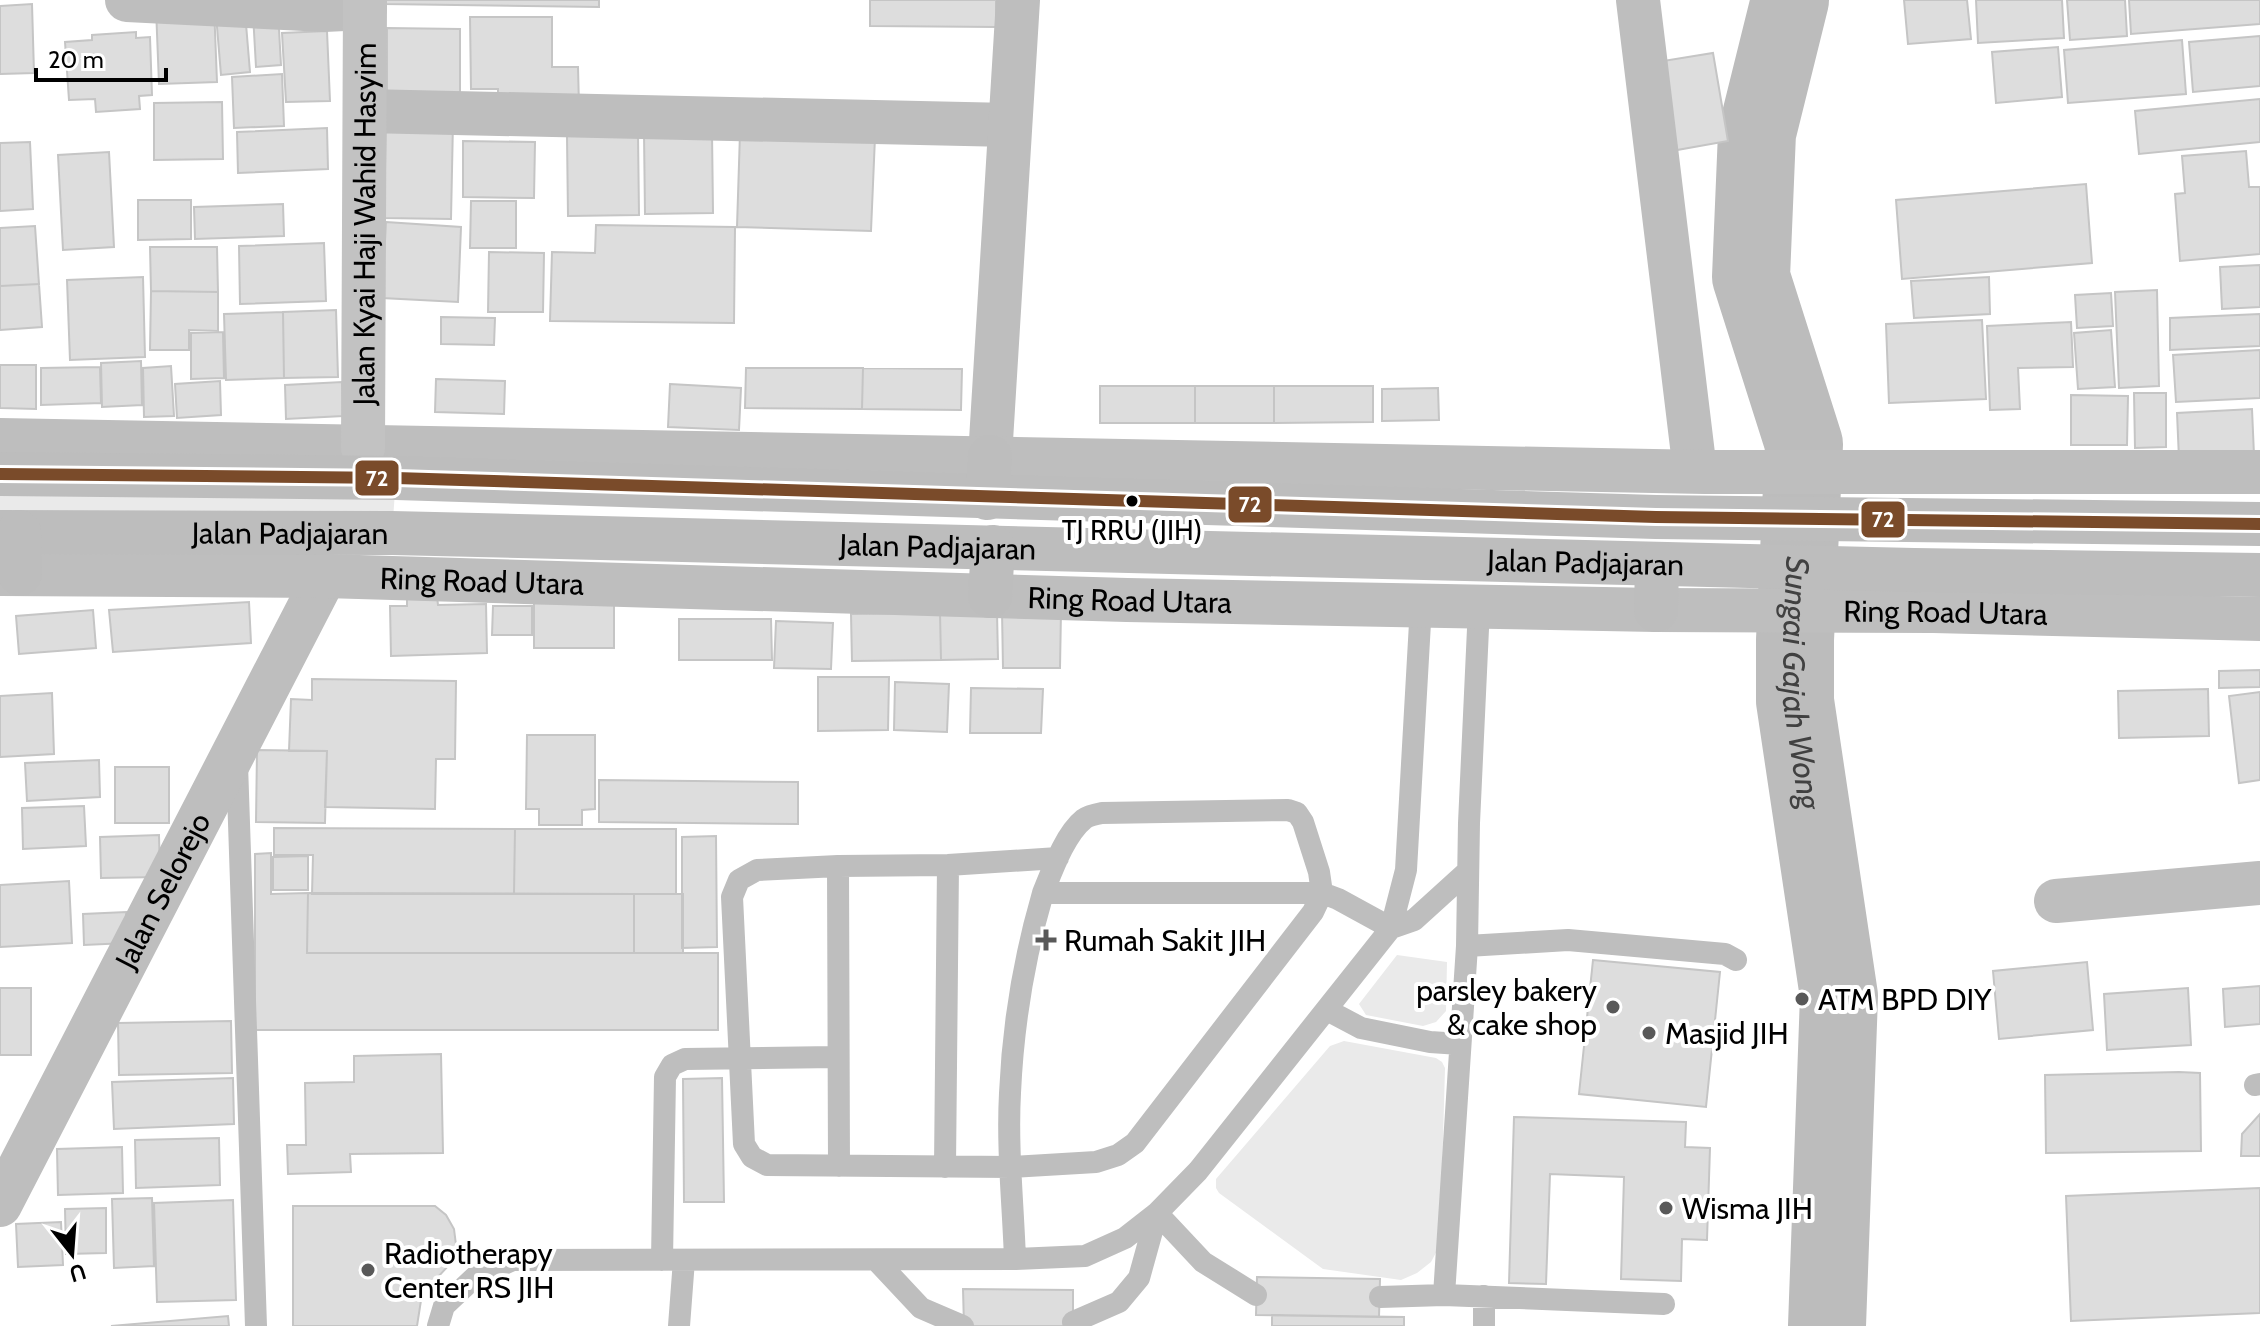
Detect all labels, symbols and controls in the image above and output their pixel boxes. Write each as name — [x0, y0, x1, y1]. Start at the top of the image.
scale bar — [36, 32, 166, 82]
street label: Jalan Kyai Haji Wahid Hasyim — [345, 43, 383, 406]
text: 20 m — [48, 45, 104, 74]
line badge: 72 — [354, 459, 400, 497]
text: 72 — [366, 465, 388, 492]
line badge: 72 — [1227, 485, 1273, 524]
text: 72 — [1239, 491, 1261, 518]
marker: TJ RRU (JIH) — [1124, 493, 1140, 509]
line badge: 72 — [1860, 500, 1906, 539]
text: 72 — [1872, 506, 1894, 533]
place label: TJ RRU (JIH) — [1062, 513, 1202, 547]
street label: Jalan Padjajaran — [191, 514, 388, 551]
street label: Jalan Padjajaran — [838, 525, 1037, 567]
street label: Jalan Padjajaran — [1486, 541, 1684, 583]
water label: Sungai Gajah Wong — [1775, 556, 1831, 813]
street label: Ring Road Utara — [379, 559, 585, 602]
street label: Ring Road Utara — [1027, 579, 1233, 620]
street label: Ring Road Utara — [1843, 592, 2049, 632]
street label: Jalan Selorejo — [106, 806, 218, 976]
place label: Rumah Sakit JIH — [1064, 922, 1266, 959]
marker: Rumah Sakit JIH — [1035, 929, 1057, 951]
place label: parsley bakery & cake shop — [1416, 972, 1597, 1043]
place label: ATM BPD DIY — [1818, 981, 1992, 1018]
marker: ATM BPD DIY — [1793, 990, 1811, 1008]
marker: parsley bakery & cake shop — [1604, 998, 1622, 1016]
place label: Masjid JIH — [1665, 1015, 1789, 1052]
marker: Masjid JIH — [1640, 1024, 1658, 1042]
place label: Wisma JIH — [1682, 1190, 1813, 1227]
marker: Wisma JIH — [1657, 1199, 1675, 1217]
north arrow — [32, 1214, 112, 1294]
place label: Radiotherapy Center RS JIH — [384, 1235, 554, 1306]
text: U — [66, 1257, 89, 1288]
marker: Radiotherapy Center RS JIH — [359, 1261, 377, 1279]

